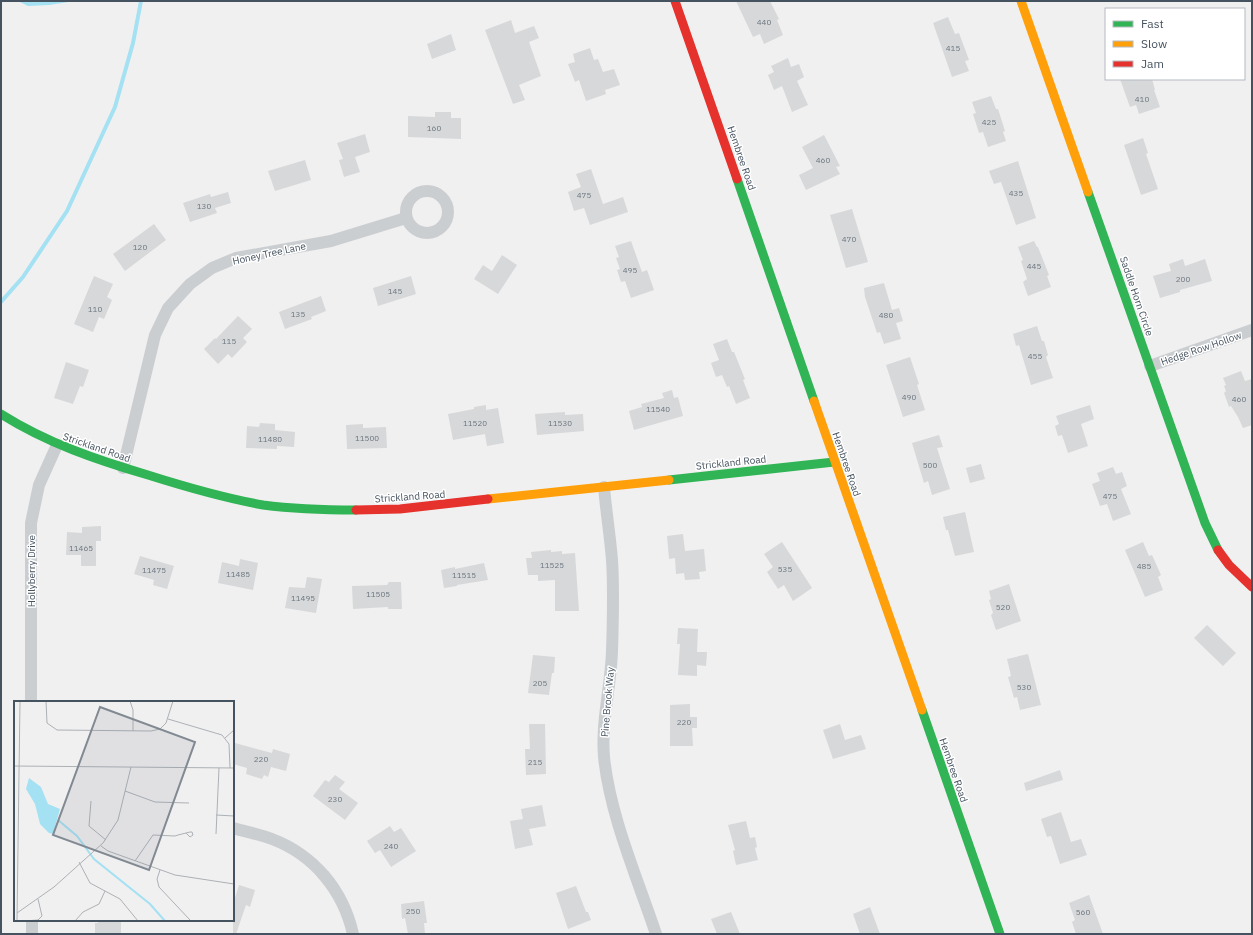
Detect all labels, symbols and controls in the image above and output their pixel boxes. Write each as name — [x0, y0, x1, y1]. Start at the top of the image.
legend — [1105, 8, 1245, 80]
text: Fast — [1141, 16, 1164, 31]
house number: 440 — [757, 17, 771, 27]
text: Slow — [1141, 36, 1167, 51]
house number: 415 — [946, 43, 960, 53]
text: Jam — [1141, 56, 1164, 71]
house number: 410 — [1135, 94, 1149, 104]
house number: 425 — [982, 117, 996, 127]
house number: 160 — [427, 123, 441, 133]
street label: Hembree Road — [724, 124, 759, 192]
house number: 460 — [816, 155, 830, 165]
house number: 435 — [1009, 188, 1023, 198]
house number: 475 — [577, 190, 591, 200]
house number: 130 — [197, 201, 211, 211]
house number: 470 — [842, 234, 856, 244]
street label: Honey Tree Lane — [231, 239, 308, 268]
house number: 120 — [133, 242, 147, 252]
street label: Saddle Horn Circle — [1117, 255, 1156, 338]
house number: 445 — [1027, 261, 1041, 271]
house number: 495 — [623, 265, 637, 275]
house number: 200 — [1176, 274, 1190, 284]
house number: 145 — [388, 286, 402, 296]
house number: 110 — [88, 304, 102, 314]
house number: 135 — [291, 309, 305, 319]
house number: 480 — [879, 310, 893, 320]
street label: Hedge Row Hollow — [1159, 328, 1244, 368]
house number: 115 — [222, 336, 236, 346]
house number: 455 — [1028, 351, 1042, 361]
house number: 490 — [902, 392, 916, 402]
house number: 460 — [1232, 394, 1246, 404]
house number: 11540 — [646, 404, 670, 414]
house number: 11520 — [463, 418, 487, 428]
house number: 11530 — [548, 418, 572, 428]
street label: Strickland Road — [61, 430, 132, 465]
street label: Hembree Road — [829, 430, 864, 498]
house number: 11500 — [355, 433, 379, 443]
house number: 11480 — [258, 434, 282, 444]
street label: Strickland Road — [695, 452, 767, 473]
house number: 500 — [923, 460, 937, 470]
street label: Strickland Road — [374, 488, 446, 505]
house number: 475 — [1103, 491, 1117, 501]
street label: Hollyberry Drive — [25, 534, 38, 607]
house number: 11465 — [69, 543, 93, 553]
house number: 11525 — [540, 560, 564, 570]
house number: 485 — [1137, 561, 1151, 571]
house number: 535 — [778, 564, 792, 574]
house number: 11475 — [142, 565, 166, 575]
house number: 11485 — [226, 569, 250, 579]
house number: 11515 — [452, 570, 476, 580]
house number: 11505 — [366, 589, 390, 599]
house number: 11495 — [291, 593, 315, 603]
house number: 520 — [996, 602, 1010, 612]
street label: Pine Brook Way — [598, 667, 617, 738]
house number: 205 — [533, 678, 547, 688]
house number: 530 — [1017, 682, 1031, 692]
inset map — [14, 701, 234, 921]
house number: 220 — [677, 717, 691, 727]
street label: Hembree Road — [936, 736, 971, 804]
house number: 220 — [254, 754, 268, 764]
house number: 215 — [528, 757, 542, 767]
house number: 230 — [328, 794, 342, 804]
house number: 240 — [384, 841, 398, 851]
house number: 250 — [406, 906, 420, 916]
house number: 560 — [1076, 907, 1090, 917]

